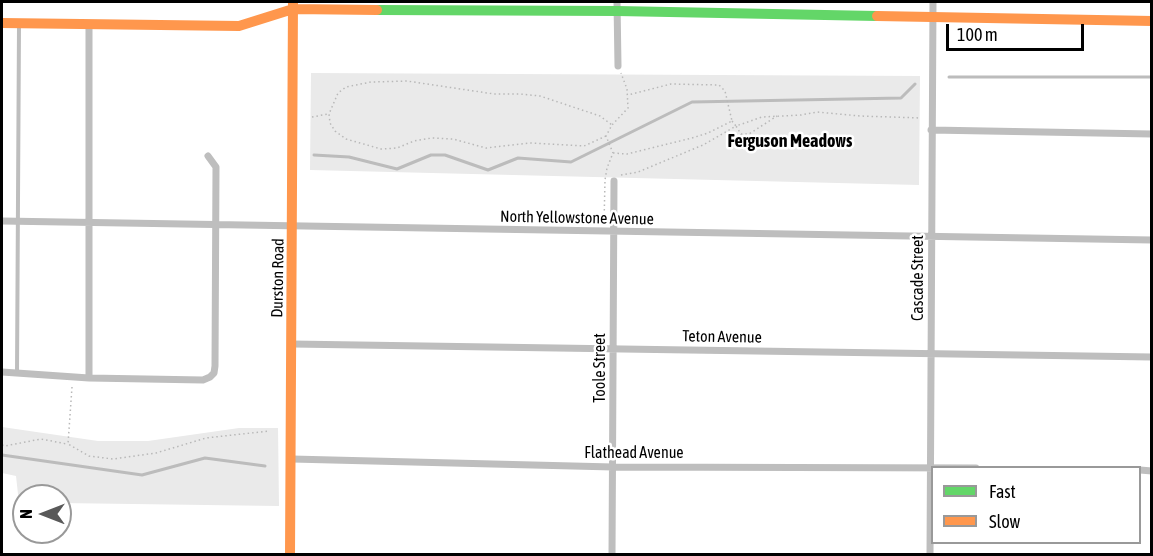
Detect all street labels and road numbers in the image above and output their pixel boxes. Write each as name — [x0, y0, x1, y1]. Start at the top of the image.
street label: North Yellowstone Avenue — [500, 207, 654, 229]
street label: Cascade Street — [908, 235, 928, 321]
street label: Durston Road — [268, 238, 288, 318]
street label: Teton Avenue — [682, 327, 762, 347]
street label: Toole Street — [590, 333, 610, 403]
street label: Flathead Avenue — [584, 443, 684, 463]

